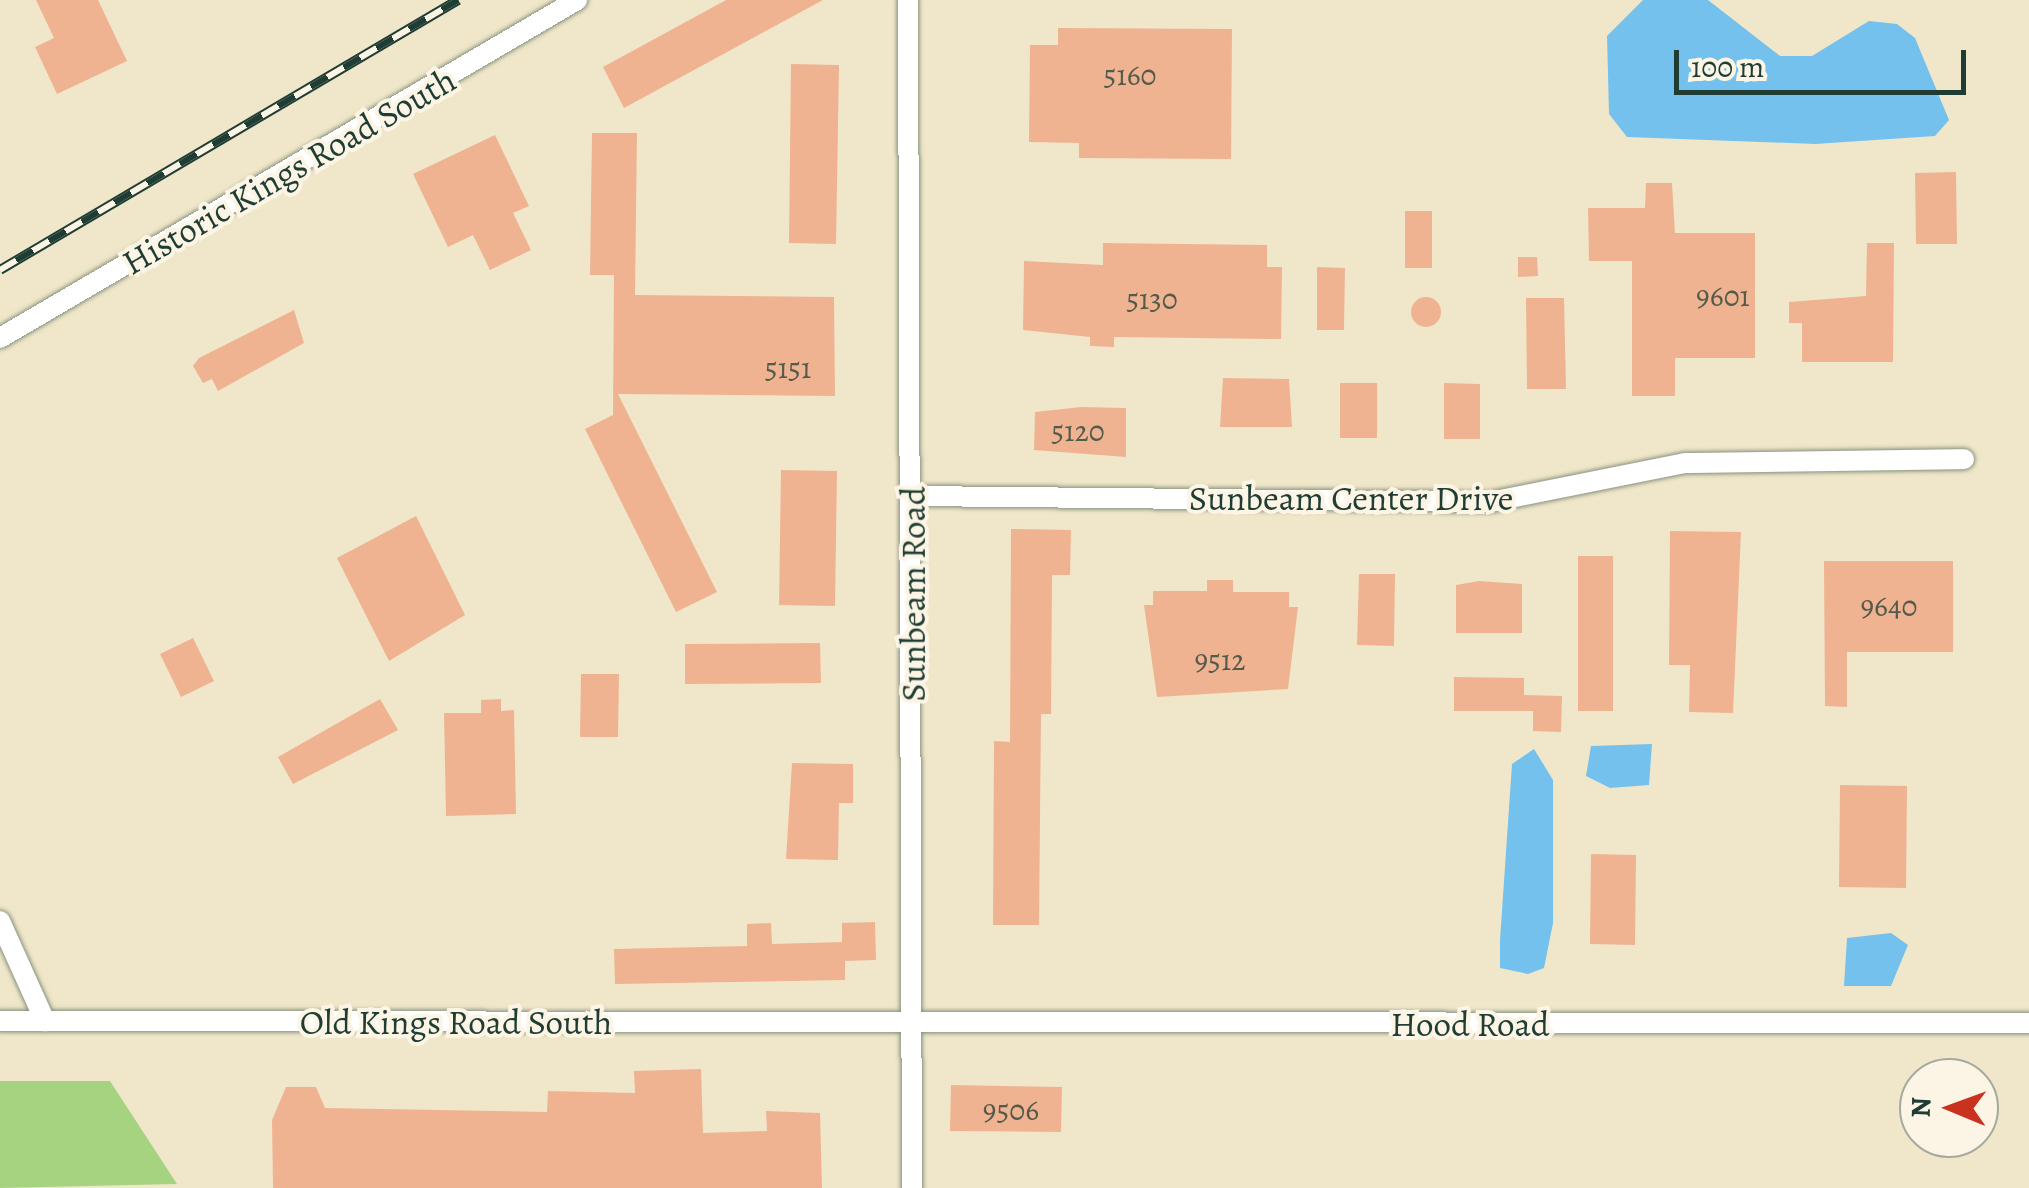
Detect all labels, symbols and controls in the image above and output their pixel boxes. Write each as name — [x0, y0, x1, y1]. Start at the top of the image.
scale bar — [1679, 30, 1972, 92]
text: 100 m — [1691, 47, 1764, 87]
house number: 5160 — [1103, 57, 1157, 93]
street label: Historic Kings Road South — [115, 58, 463, 284]
house number: 9601 — [1696, 278, 1750, 314]
house number: 5130 — [1126, 281, 1178, 317]
house number: 5151 — [765, 350, 811, 386]
house number: 5120 — [1051, 413, 1105, 449]
street label: Sunbeam Center Drive — [1189, 477, 1513, 519]
street label: Sunbeam Road — [892, 486, 934, 702]
house number: 9640 — [1860, 588, 1918, 624]
house number: 9512 — [1194, 642, 1246, 678]
street label: Old Kings Road South — [300, 1001, 612, 1043]
street label: Hood Road — [1390, 1003, 1550, 1045]
north arrow — [1899, 1058, 1999, 1158]
house number: 9506 — [983, 1092, 1039, 1128]
text: N — [1902, 1097, 1940, 1118]

